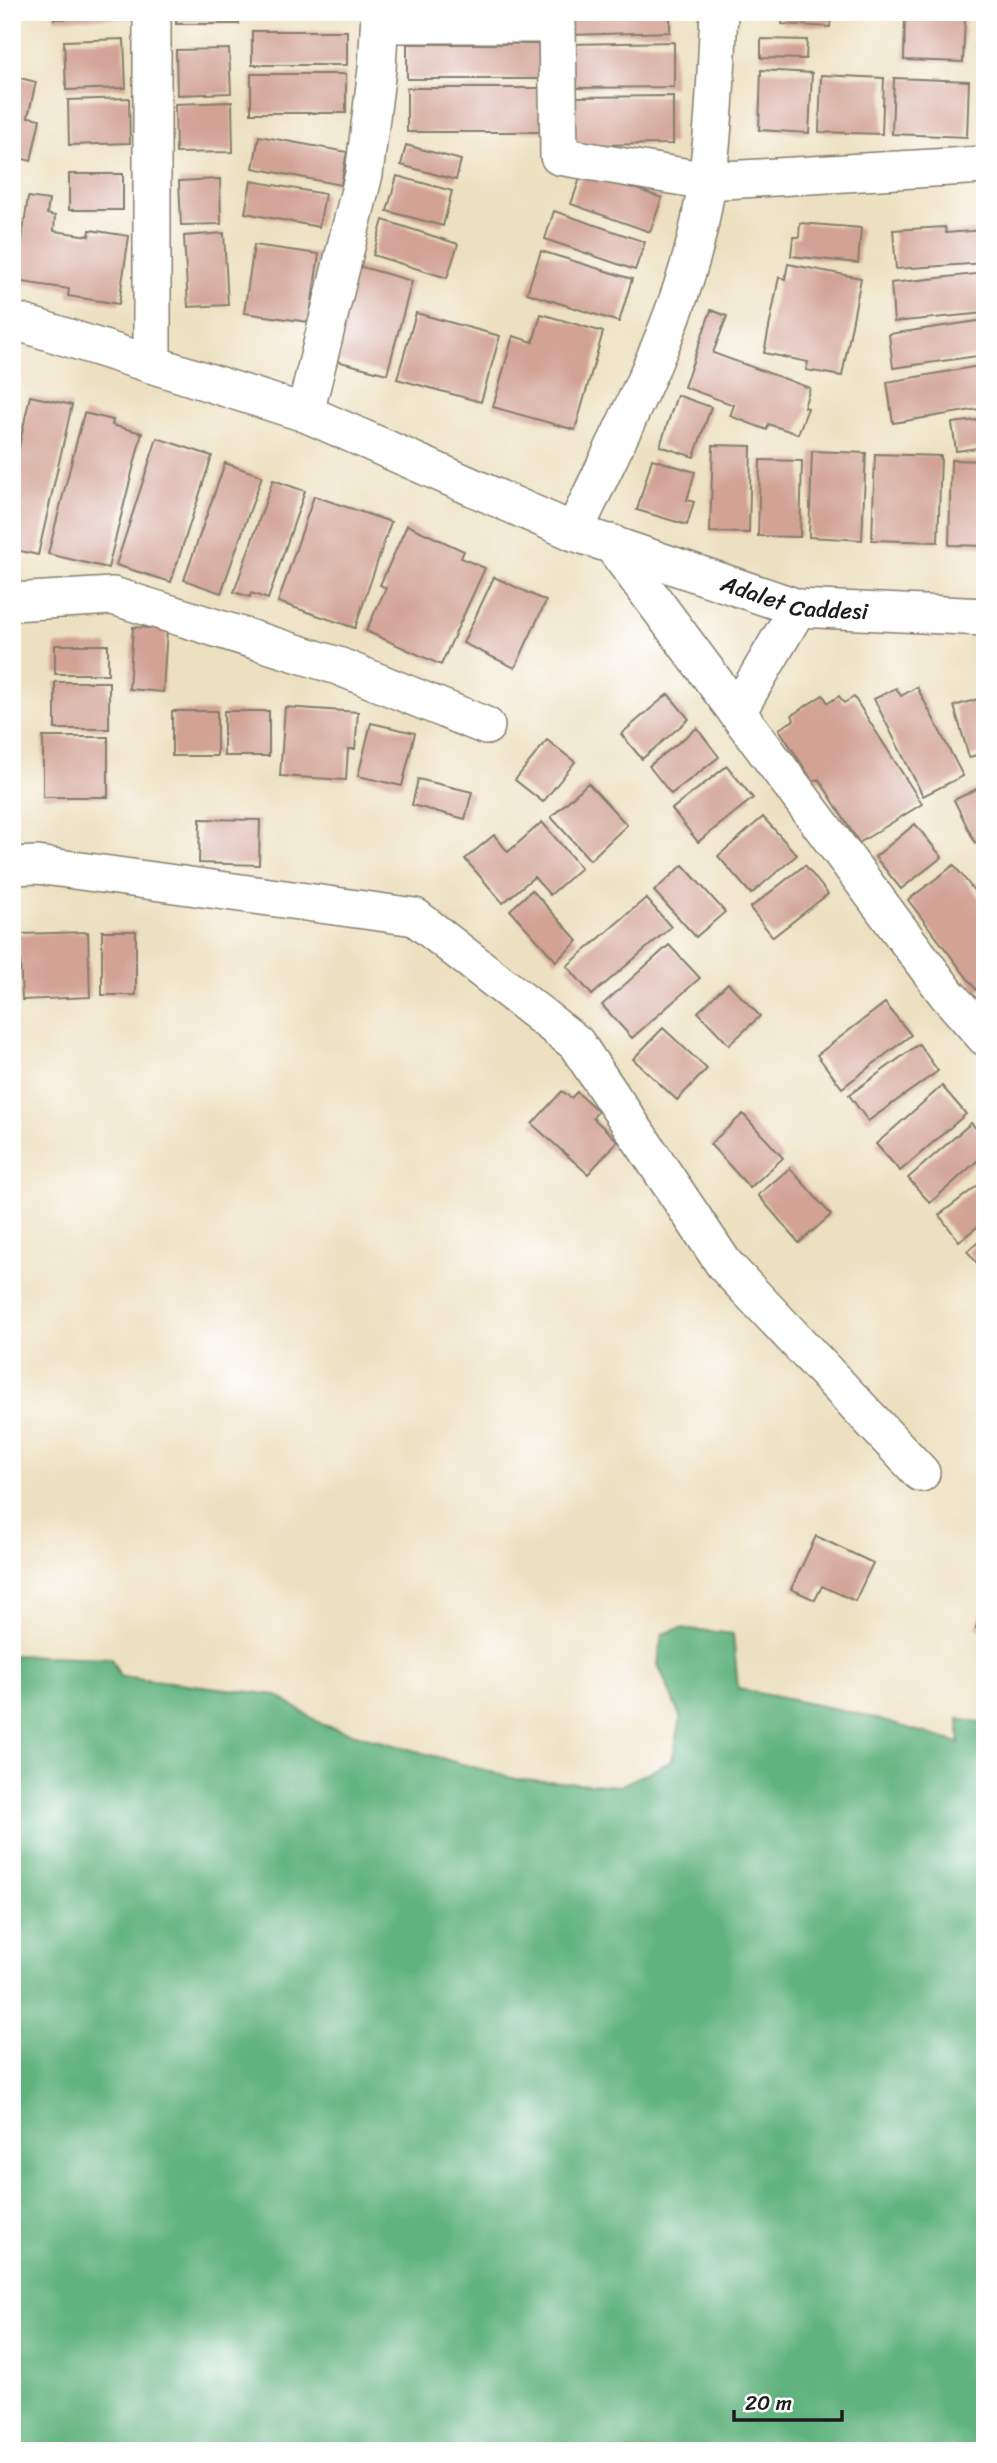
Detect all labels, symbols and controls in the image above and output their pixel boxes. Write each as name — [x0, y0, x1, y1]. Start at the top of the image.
street label: Adalet Caddesi — [714, 563, 870, 632]
scale bar — [734, 2379, 843, 2423]
text: 20 m — [745, 2384, 792, 2422]

